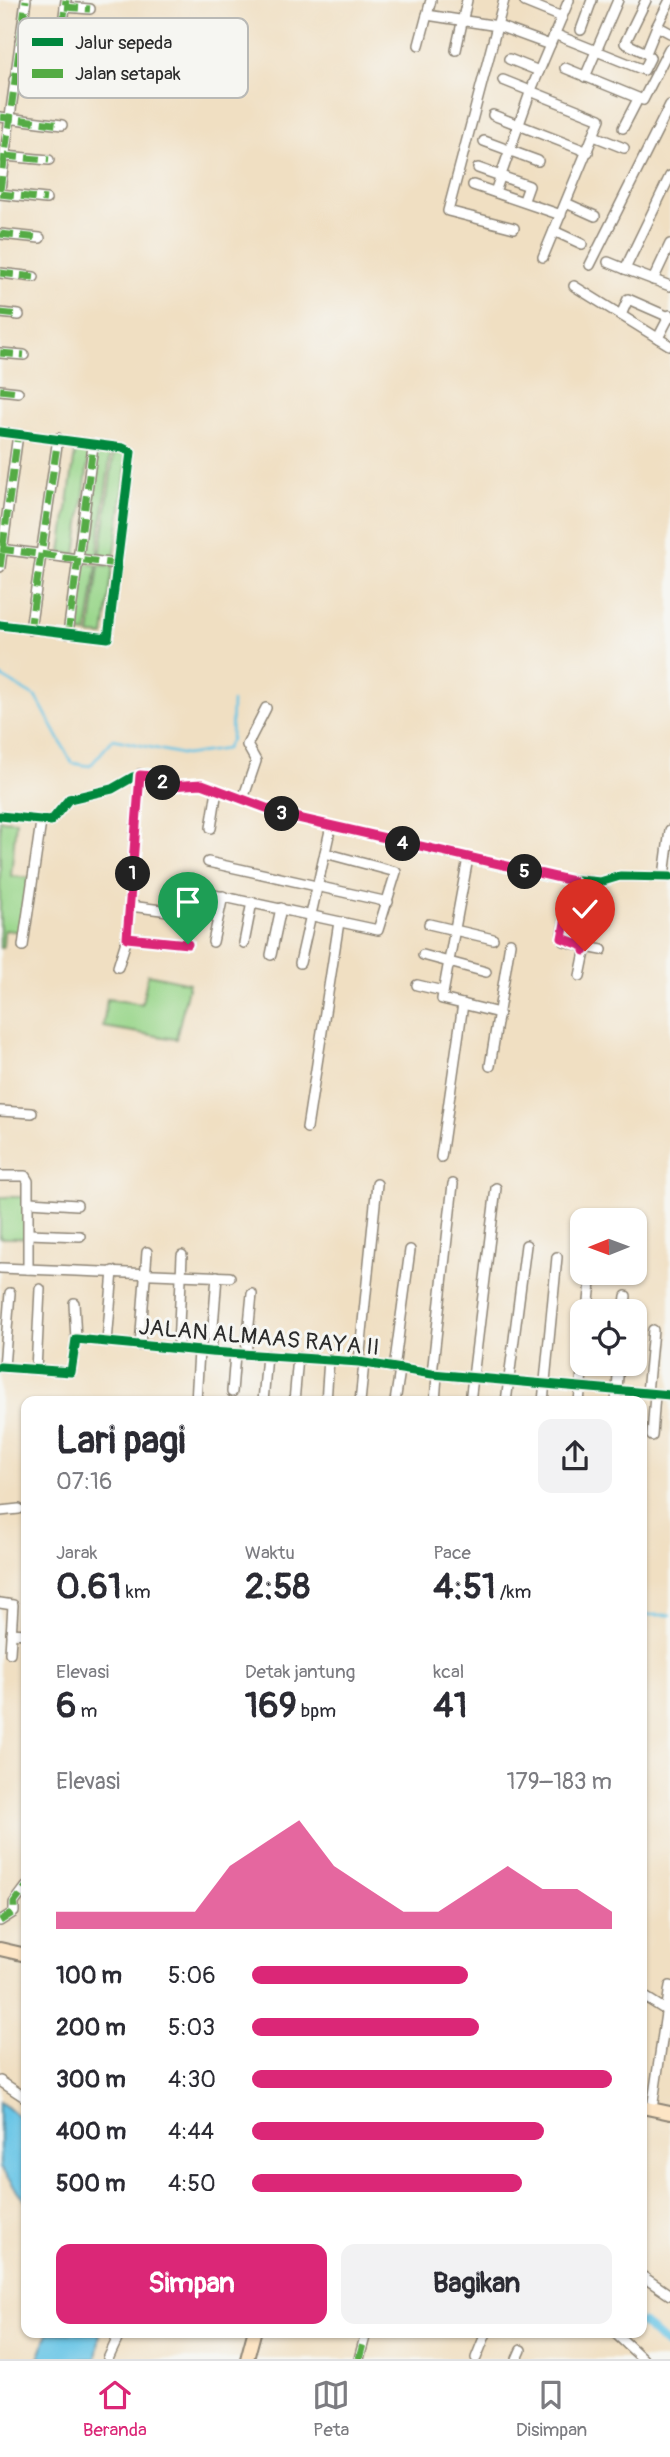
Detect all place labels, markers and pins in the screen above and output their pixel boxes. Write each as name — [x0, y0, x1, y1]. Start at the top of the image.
pin: 2 — [146, 766, 180, 800]
pin: 3 — [264, 796, 300, 832]
pin: 4 — [386, 826, 420, 862]
pin: 5 — [508, 854, 542, 890]
pin: 1 — [116, 856, 150, 892]
pin — [158, 872, 218, 944]
pin — [555, 879, 615, 951]

